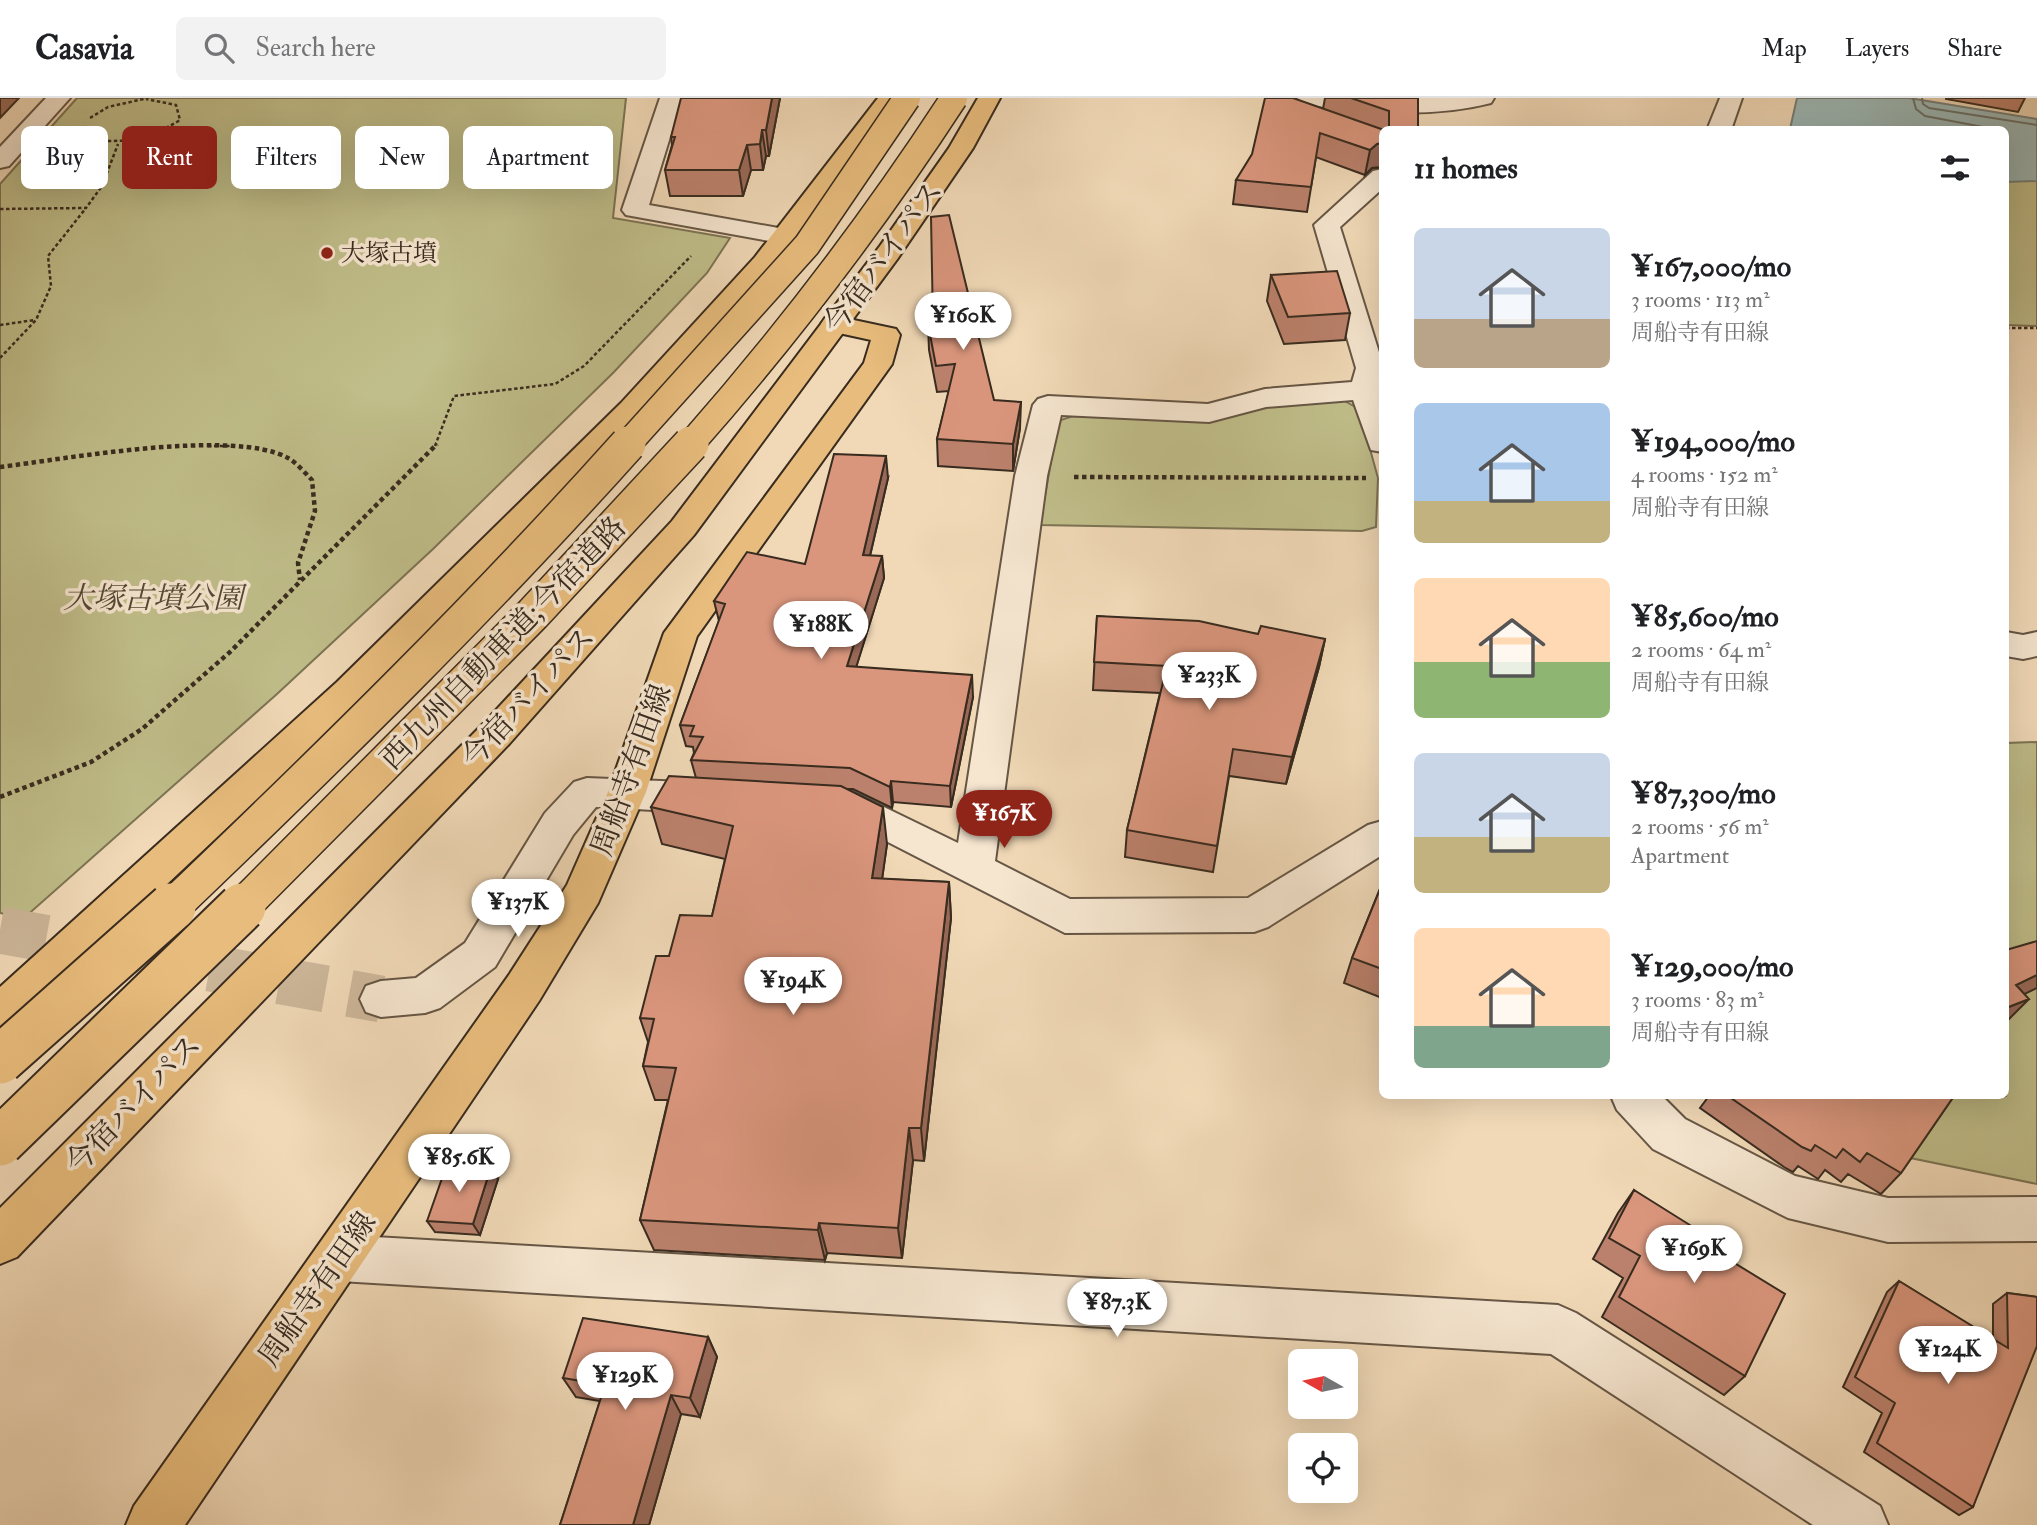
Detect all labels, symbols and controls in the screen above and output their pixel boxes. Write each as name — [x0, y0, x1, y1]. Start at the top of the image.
search box — [176, 17, 666, 80]
text: Casavia — [35, 28, 134, 69]
icon: search — [200, 29, 238, 67]
text: Search here — [256, 32, 376, 64]
text: Map — [1762, 33, 1807, 64]
text: Layers — [1845, 33, 1909, 64]
text: Share — [1947, 33, 2002, 64]
chip: Buy — [21, 126, 108, 189]
chip: Rent — [122, 126, 217, 189]
chip: Filters — [231, 126, 341, 189]
chip: New — [355, 126, 449, 189]
chip: Apartment — [463, 126, 613, 189]
icon: filters — [1936, 149, 1974, 187]
text: 11 homes — [1414, 150, 1518, 187]
street label: 今宿バイパス — [816, 174, 951, 341]
place label: 大塚古墳 — [341, 238, 437, 269]
marker: 大塚古墳 — [319, 245, 335, 261]
text: ¥167,000/mo — [1631, 248, 1791, 285]
icon: home — [1470, 256, 1554, 340]
text: 3 rooms · 113 m² — [1631, 285, 1770, 314]
pin: ¥160K — [914, 292, 1012, 352]
text: ¥160K — [931, 300, 995, 329]
text: 周船寺有田線 — [1631, 318, 1769, 347]
text: ¥194,000/mo — [1631, 423, 1795, 460]
icon: home — [1470, 431, 1554, 515]
text: 4 rooms · 152 m² — [1631, 460, 1778, 489]
text: 周船寺有田線 — [1631, 493, 1769, 522]
street label: 西九州自動車道;今宿道路 — [373, 509, 634, 778]
park label: 大塚古墳公園 — [63, 580, 248, 617]
text: ¥85,600/mo — [1631, 598, 1779, 635]
pin: ¥188K — [772, 602, 870, 661]
icon: home — [1470, 606, 1554, 690]
text: ¥188K — [789, 609, 853, 638]
street label: 今宿バイパス — [454, 619, 603, 776]
text: 2 rooms · 64 m² — [1631, 635, 1771, 664]
pin: ¥233K — [1160, 652, 1258, 712]
text: ¥233K — [1178, 660, 1240, 689]
text: 周船寺有田線 — [1631, 668, 1769, 697]
street label: 周船寺有田線 — [583, 679, 680, 861]
text: ¥87,300/mo — [1631, 775, 1776, 812]
icon: home — [1470, 781, 1554, 865]
pin: ¥167K — [955, 790, 1053, 850]
text: ¥167K — [972, 798, 1036, 827]
text: 2 rooms · 56 m² — [1631, 812, 1769, 841]
text: Apartment — [1631, 841, 1729, 870]
pin: ¥137K — [469, 880, 567, 939]
text: ¥137K — [488, 887, 548, 916]
text: ¥129,000/mo — [1631, 948, 1794, 985]
icon: home — [1470, 956, 1554, 1040]
pin: ¥194K — [744, 958, 842, 1017]
text: ¥194K — [760, 965, 826, 994]
text: 3 rooms · 83 m² — [1631, 985, 1764, 1014]
text: 周船寺有田線 — [1631, 1018, 1769, 1047]
street label: 今宿バイパス — [58, 1027, 209, 1182]
pin: ¥85.6K — [402, 1134, 516, 1194]
text: ¥85.6K — [424, 1142, 494, 1171]
street label: 周船寺有田線 — [251, 1205, 384, 1374]
pin: ¥169K — [1645, 1226, 1743, 1285]
text: ¥169K — [1662, 1233, 1726, 1262]
pin: ¥87.3K — [1060, 1280, 1174, 1339]
text: ¥87.3K — [1083, 1287, 1151, 1316]
pin: ¥124K — [1899, 1326, 1997, 1386]
text: ¥124K — [1915, 1334, 1981, 1363]
north arrow — [1288, 1349, 1358, 1419]
map controls — [1288, 1349, 1358, 1503]
pin: ¥129K — [576, 1352, 674, 1412]
text: ¥129K — [592, 1360, 658, 1389]
button: locate — [1288, 1433, 1358, 1503]

